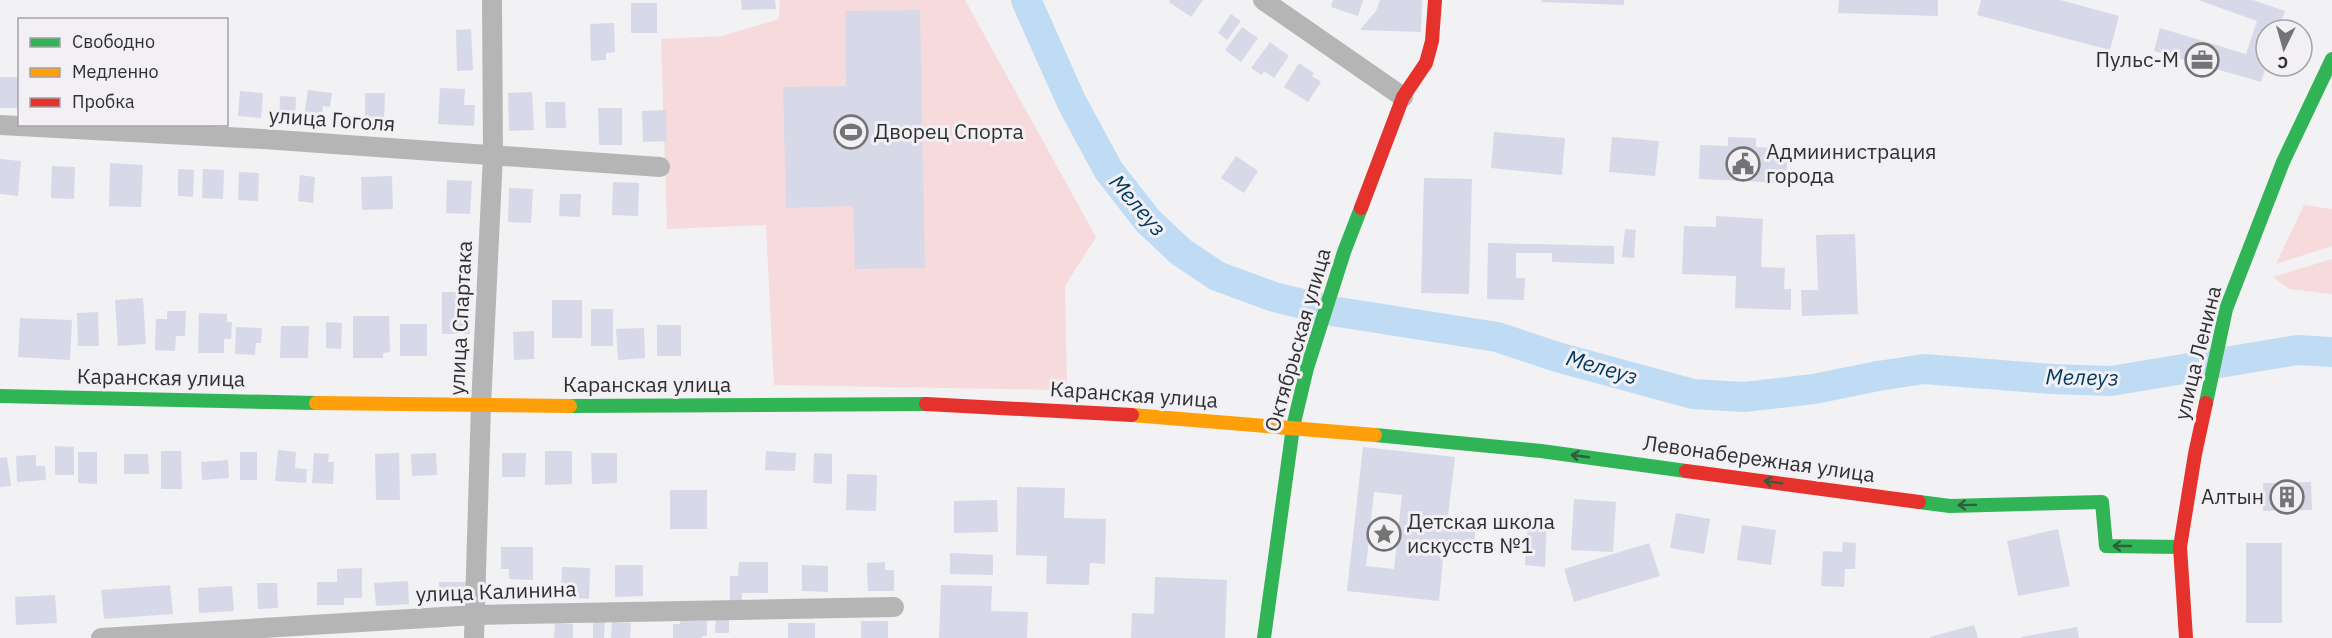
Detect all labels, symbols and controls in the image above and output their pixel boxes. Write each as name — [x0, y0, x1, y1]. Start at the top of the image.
legend — [18, 18, 228, 126]
north arrow — [2254, 18, 2314, 78]
text: Свободно — [72, 30, 155, 53]
office icon: Пульс-М — [2184, 42, 2220, 78]
place label: Пульс-М — [2096, 45, 2179, 73]
text: С — [2277, 53, 2289, 73]
text: Медленно — [72, 60, 159, 83]
text: Пробка — [72, 90, 135, 113]
street label: улица Гоголя — [268, 101, 396, 137]
sports icon: Дворец Спорта — [833, 114, 869, 150]
place label: Дворец Спорта — [874, 117, 1024, 145]
place label: Адмиинистрация города — [1766, 137, 1937, 189]
public building icon: Адмиинистрация города — [1725, 146, 1761, 182]
water label: Мелеуз — [1103, 168, 1173, 242]
street label: улица Спартака — [442, 240, 478, 396]
street label: Октябрьская улица — [1257, 245, 1337, 435]
street label: улица Ленина — [2167, 283, 2227, 423]
water label: Мелеуз — [1563, 343, 1641, 391]
water label: Мелеуз — [2045, 361, 2119, 392]
street label: Каранская улица — [77, 362, 245, 392]
street label: Каранская улица — [563, 370, 731, 398]
street label: Каранская улица — [1049, 374, 1219, 414]
street label: Левонабережная улица — [1641, 428, 1877, 488]
one-way arrow — [1571, 450, 1591, 461]
one-way arrow — [1764, 476, 1784, 487]
building icon: Алтын — [2269, 479, 2305, 515]
place label: Алтын — [2201, 482, 2264, 510]
one-way arrow — [1957, 500, 1977, 511]
place label: Детская школа искусств №1 — [1407, 507, 1555, 559]
place icon: Детская школа искусств №1 — [1366, 516, 1402, 552]
one-way arrow — [2112, 540, 2132, 552]
street label: улица Калинина — [415, 574, 577, 608]

